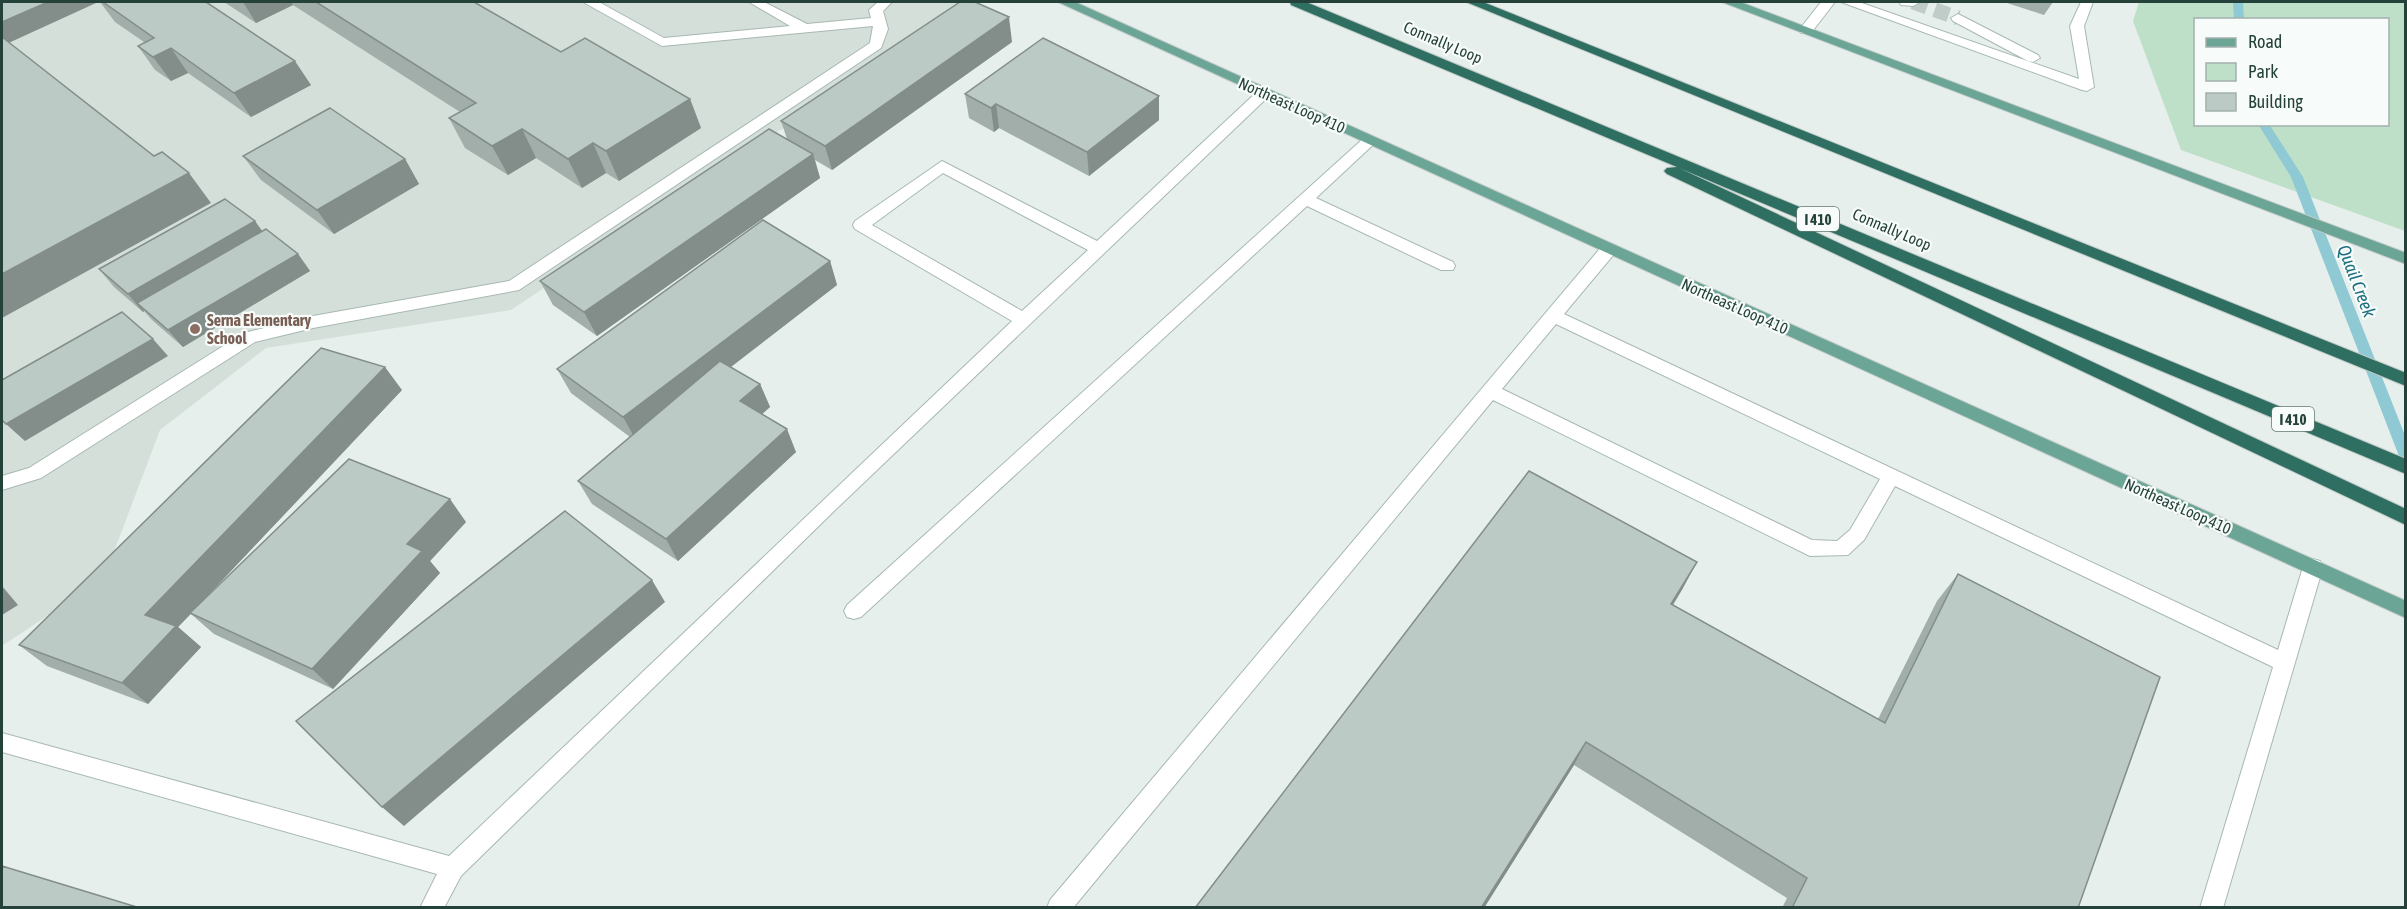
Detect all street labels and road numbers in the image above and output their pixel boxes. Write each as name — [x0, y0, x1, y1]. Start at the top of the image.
street label: Connally Loop — [1401, 17, 1485, 68]
street label: Northeast Loop 410 — [1236, 73, 1348, 137]
street label: Connally Loop — [1850, 204, 1934, 255]
road number: I 410 — [1797, 207, 1839, 231]
street label: Northeast Loop 410 — [1679, 274, 1791, 338]
road number: I 410 — [2272, 407, 2314, 431]
street label: Northeast Loop 410 — [2122, 474, 2234, 538]

